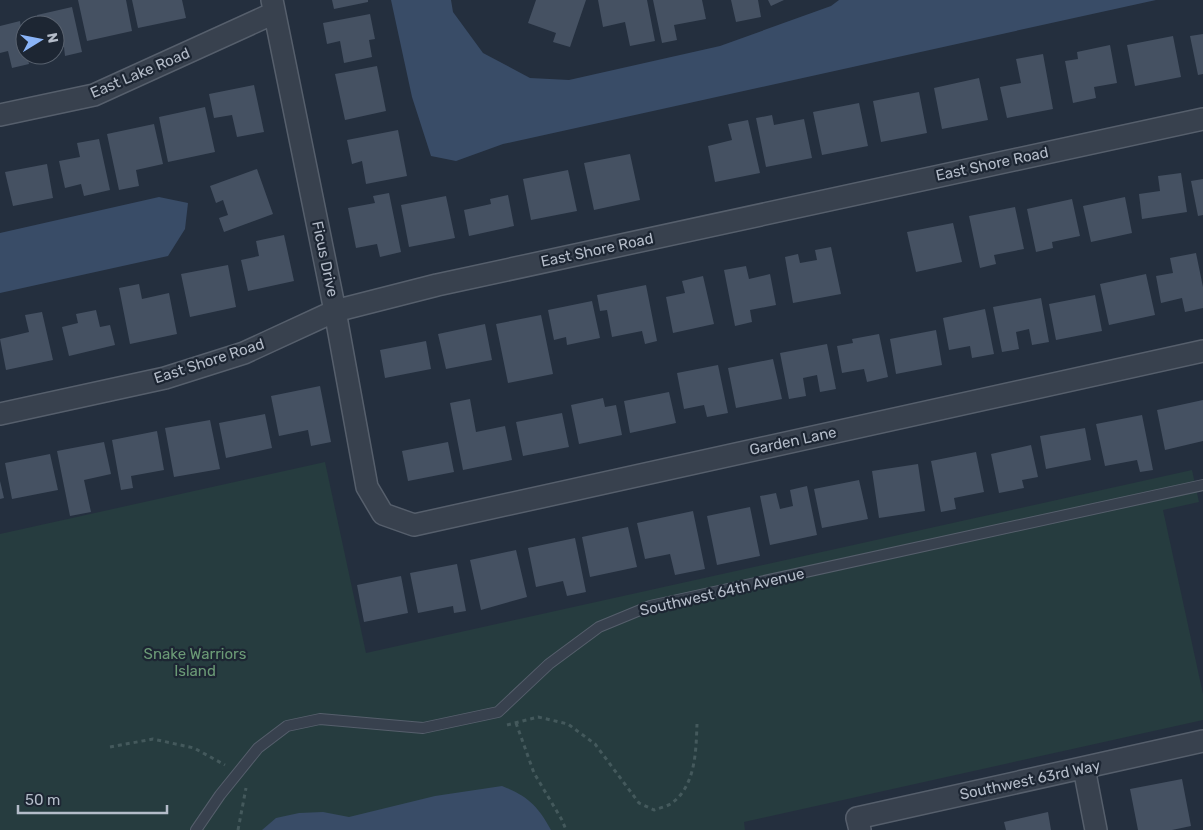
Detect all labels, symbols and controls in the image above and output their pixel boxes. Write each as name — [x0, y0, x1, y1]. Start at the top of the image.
north arrow — [15, 15, 65, 65]
text: N — [43, 31, 62, 44]
street label: East Lake Road — [88, 44, 192, 102]
street label: East Shore Road — [934, 143, 1050, 185]
street label: Ficus Drive — [308, 219, 342, 299]
street label: East Shore Road — [539, 229, 655, 271]
street label: East Shore Road — [152, 335, 266, 387]
street label: Garden Lane — [748, 423, 838, 459]
street label: Southwest 64th Avenue — [638, 564, 806, 620]
park label: Snake Warriors Island — [144, 645, 247, 680]
street label: Southwest 63rd Way — [958, 756, 1102, 804]
scale bar — [18, 782, 166, 814]
text: 50 m — [25, 791, 60, 809]

